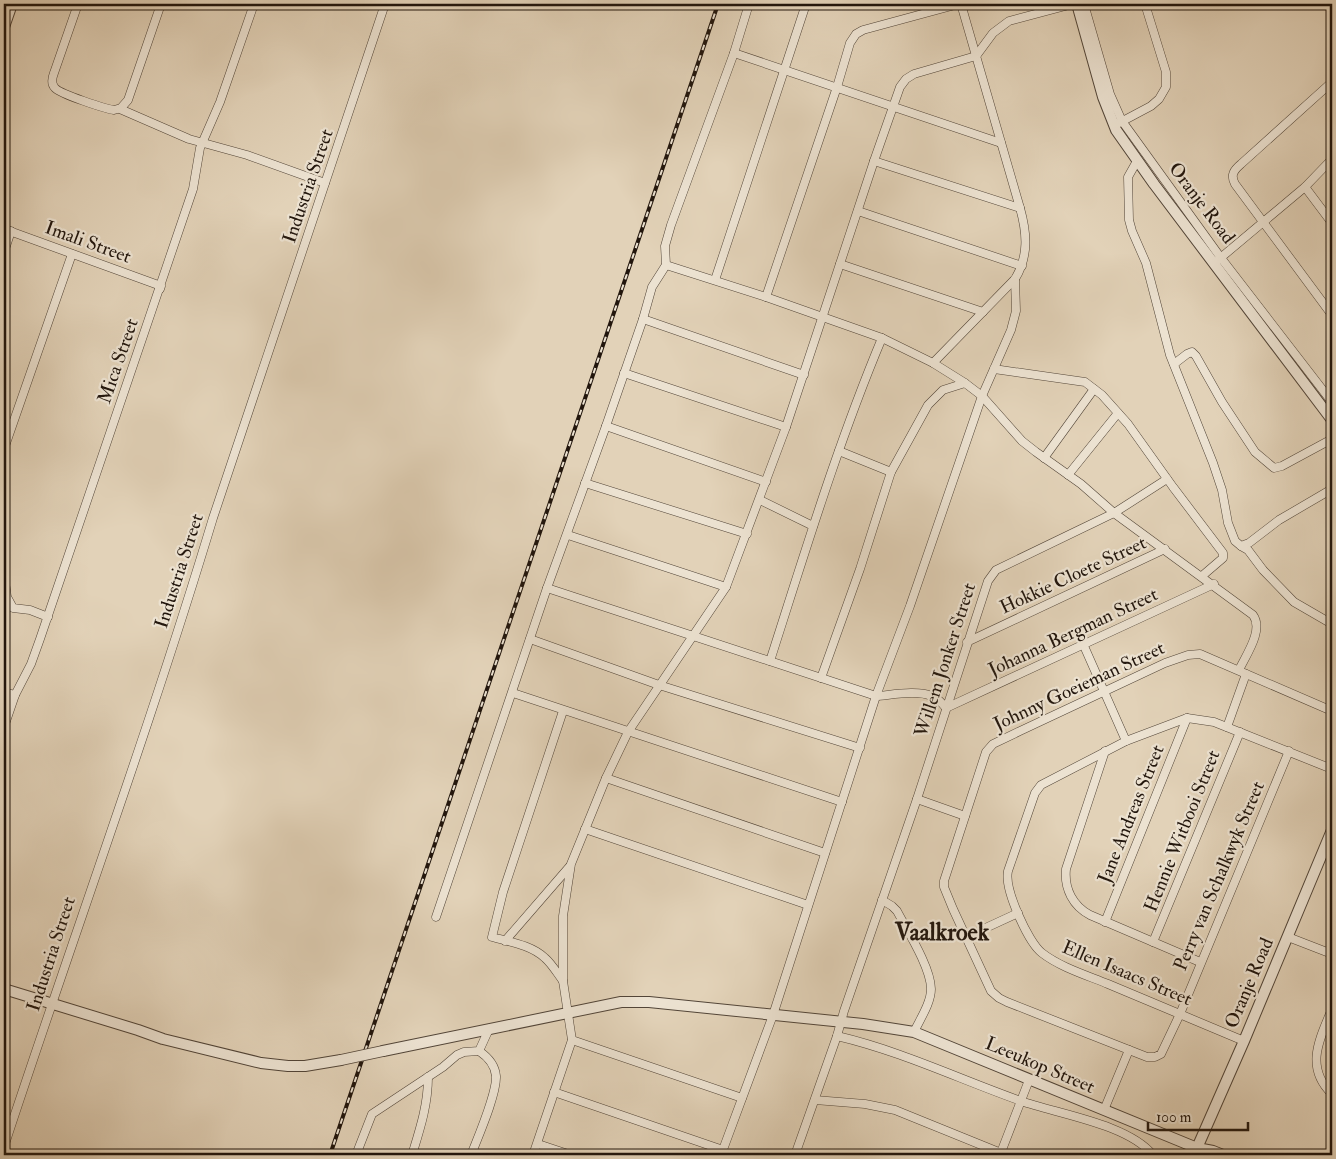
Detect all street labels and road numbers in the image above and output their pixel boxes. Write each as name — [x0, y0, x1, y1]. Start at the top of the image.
street label: Industria Street — [277, 126, 339, 246]
street label: Oranje Road — [1163, 157, 1241, 249]
street label: Imali Street — [42, 215, 134, 269]
street label: Mica Street — [92, 315, 144, 407]
street label: Industria Street — [149, 511, 209, 631]
street label: Hokkie Cloete Street — [996, 531, 1150, 619]
street label: Willem Jonker Street — [908, 580, 981, 741]
street label: Johanna Bergman Street — [983, 582, 1162, 682]
street label: Johnny Goeieman Street — [989, 636, 1168, 737]
street label: Jane Andreas Street — [1092, 741, 1170, 888]
street label: Hennie Witbooi Street — [1139, 746, 1225, 916]
street label: Perry van Schalkwyk Street — [1168, 778, 1270, 974]
street label: Industria Street — [21, 894, 81, 1014]
street label: Oranje Road — [1219, 933, 1279, 1032]
street label: Ellen Isaacs Street — [1058, 935, 1196, 1011]
street label: Leeukop Street — [981, 1031, 1098, 1100]

